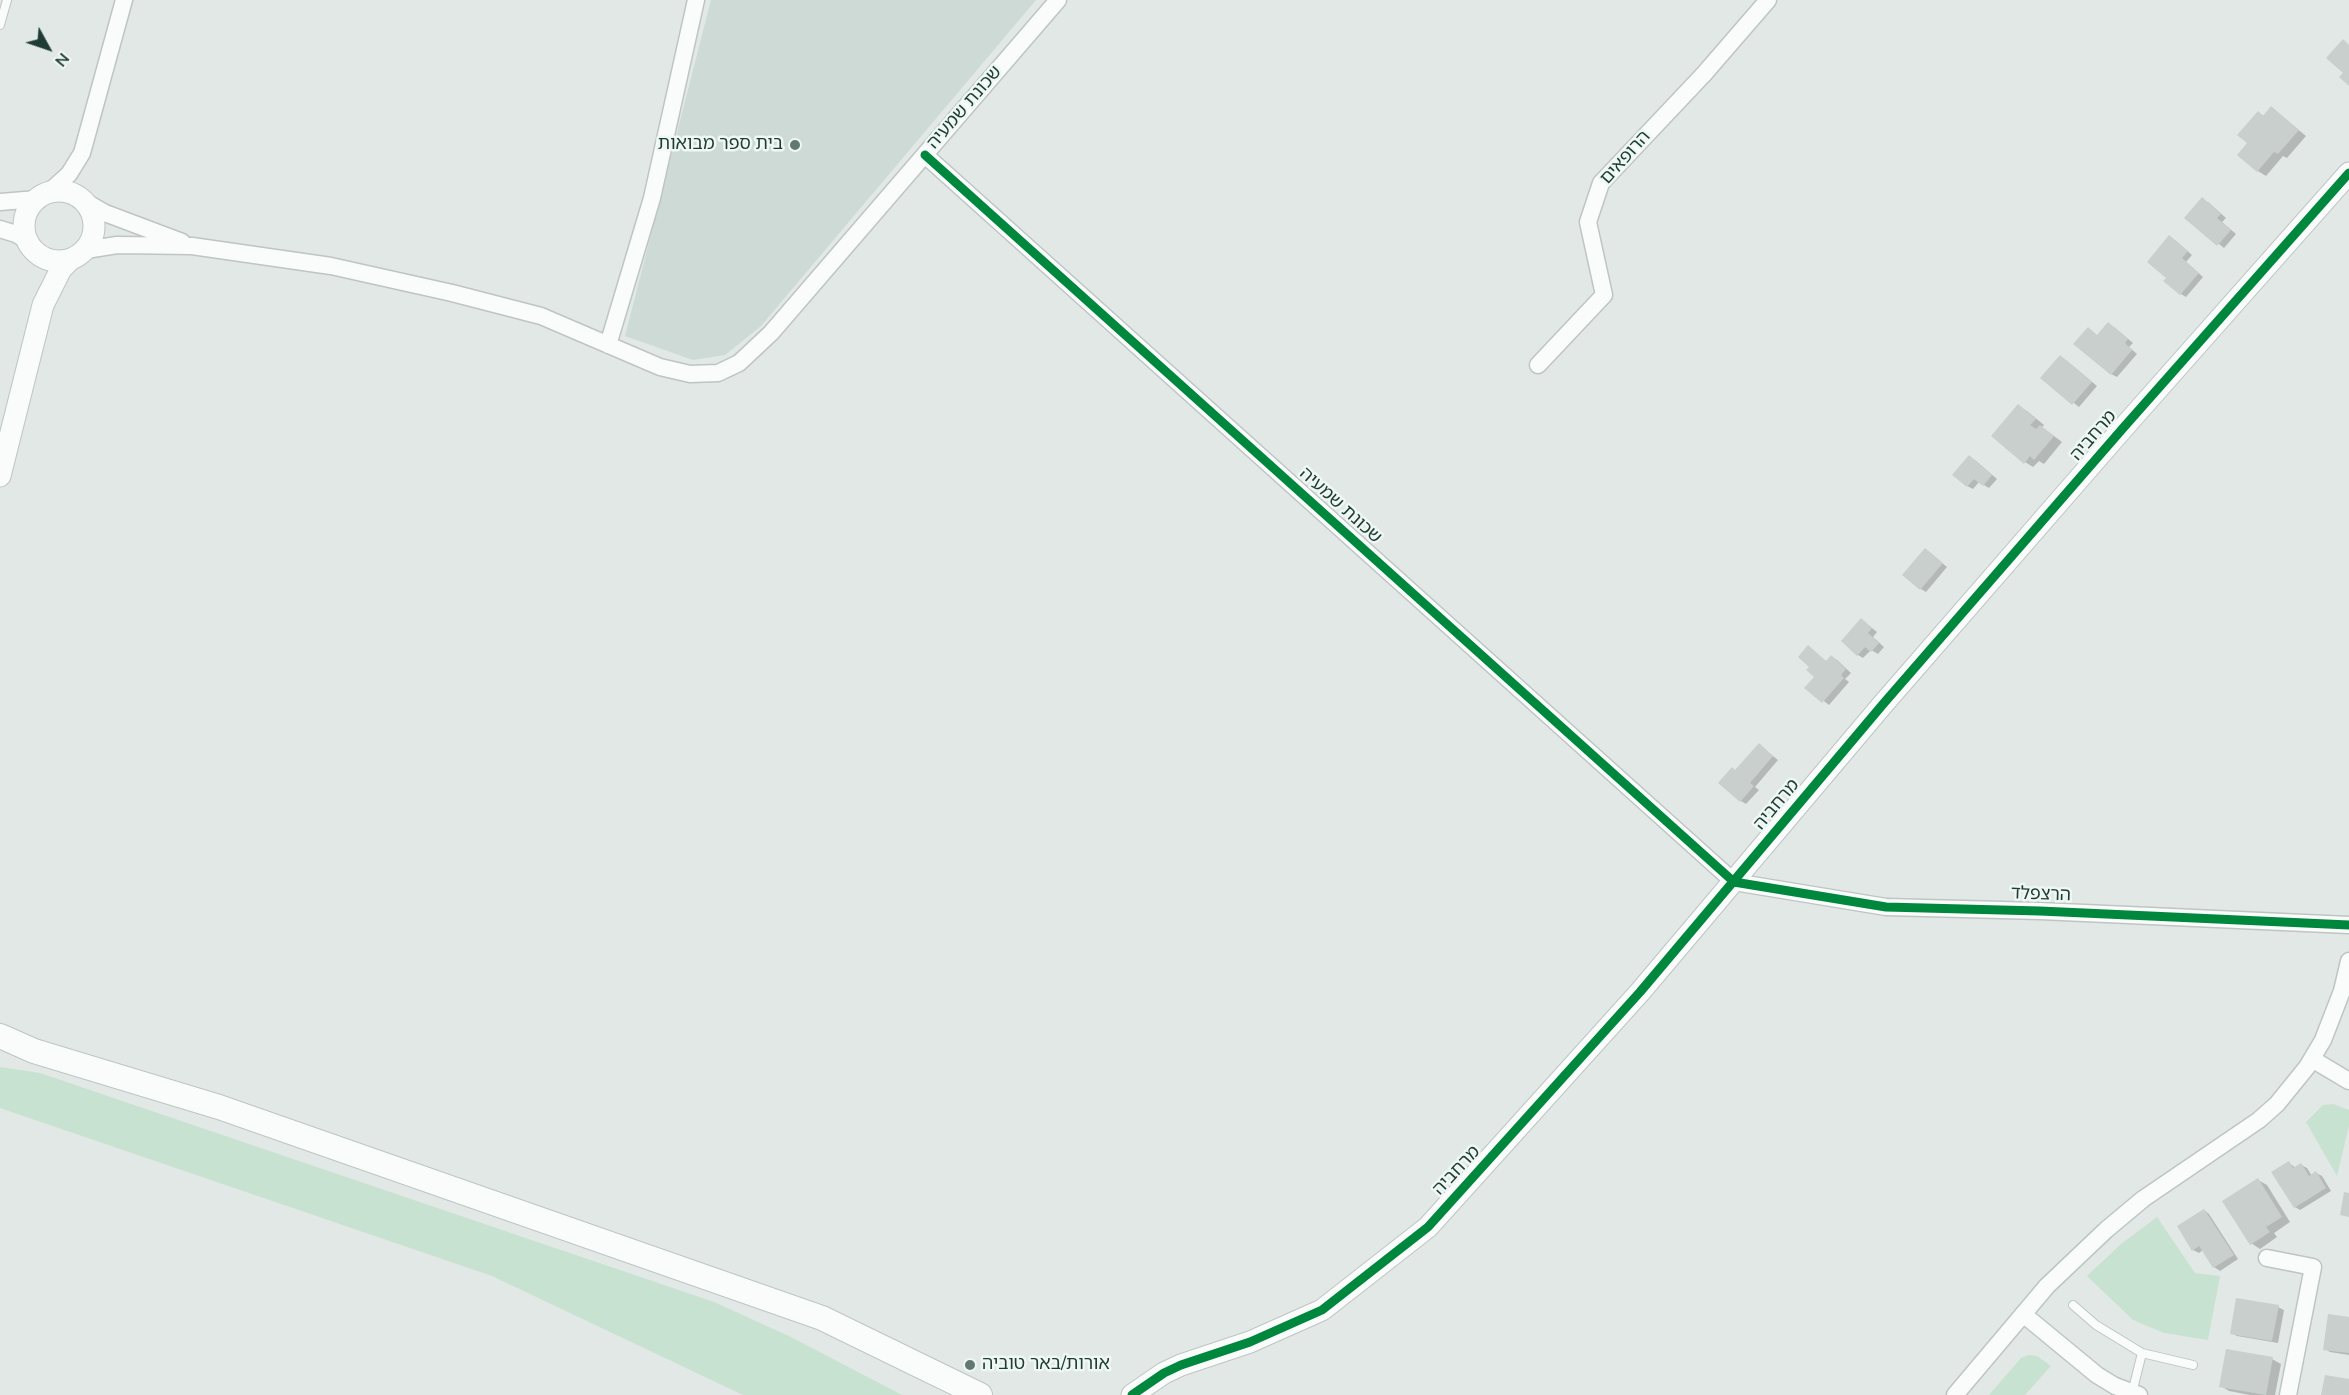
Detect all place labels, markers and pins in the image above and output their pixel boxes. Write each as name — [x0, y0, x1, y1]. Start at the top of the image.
place label: בית ספר מבואות — [658, 134, 783, 156]
marker: בית ספר מבואות — [788, 138, 802, 152]
place label: אורות/באר טוביה — [982, 1354, 1110, 1376]
marker: אורות/באר טוביה — [963, 1358, 977, 1372]

